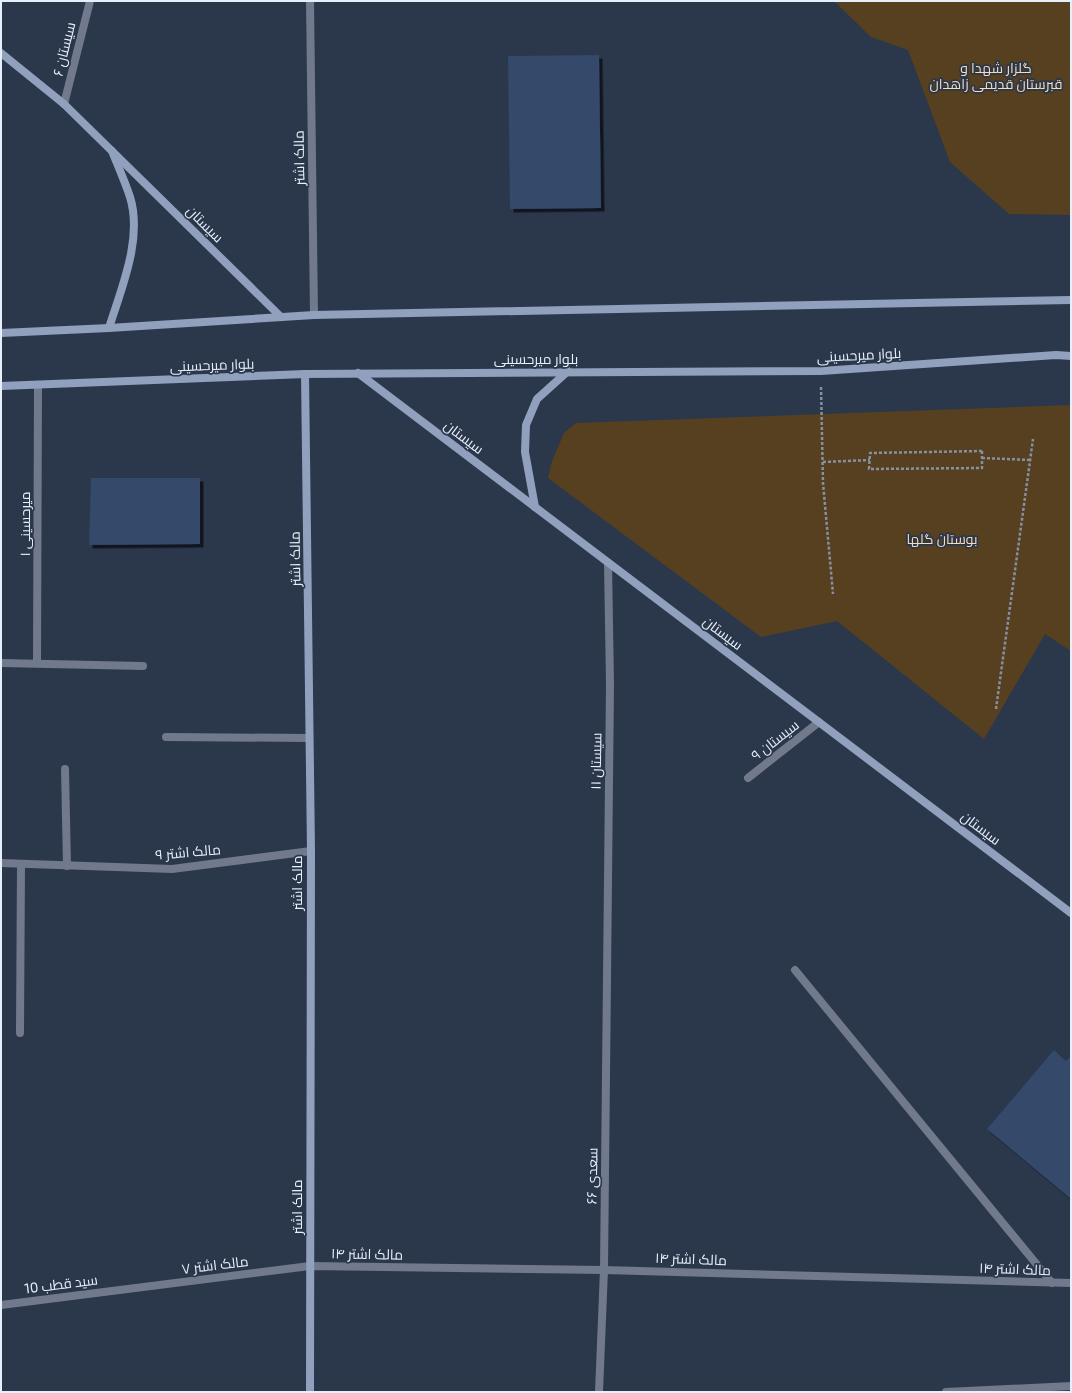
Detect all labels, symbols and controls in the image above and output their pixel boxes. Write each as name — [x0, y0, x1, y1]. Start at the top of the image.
street label: سیستان ۶ — [49, 20, 78, 78]
park label: گلزار شهدا و قبرستان قدیمی زاهدان — [930, 59, 1062, 92]
street label: مالک اشتر — [290, 130, 307, 187]
street label: سیستان — [183, 202, 227, 246]
street label: بلوار میرحسینی — [816, 344, 902, 365]
street label: بلوار میرحسینی — [494, 350, 578, 367]
street label: بلوار میرحسینی — [170, 355, 254, 374]
street label: سیستان — [441, 416, 488, 457]
street label: میرحسینی ۱ — [16, 491, 33, 557]
park label: بوستان گلها — [906, 530, 978, 547]
street label: مالک اشتر — [286, 531, 303, 588]
street label: سیستان — [700, 612, 747, 653]
street label: سیستان ۹ — [748, 716, 802, 763]
street label: سیستان ۱۱ — [587, 732, 604, 790]
street label: سیستان — [958, 807, 1005, 848]
street label: مالک اشتر ۹ — [155, 840, 221, 863]
street label: مالک اشتر — [288, 855, 305, 912]
street label: سعدی ۶۶ — [583, 1147, 600, 1205]
street label: مالک اشتر — [288, 1179, 305, 1236]
street label: مالک اشتر ۱۴ — [331, 1244, 403, 1263]
street label: مالک اشتر ۱۴ — [655, 1249, 727, 1268]
street label: مالک اشتر ۷ — [181, 1252, 249, 1277]
street label: مالک اشتر ۱۴ — [979, 1259, 1051, 1278]
street label: سید قطب 10 — [23, 1271, 99, 1296]

